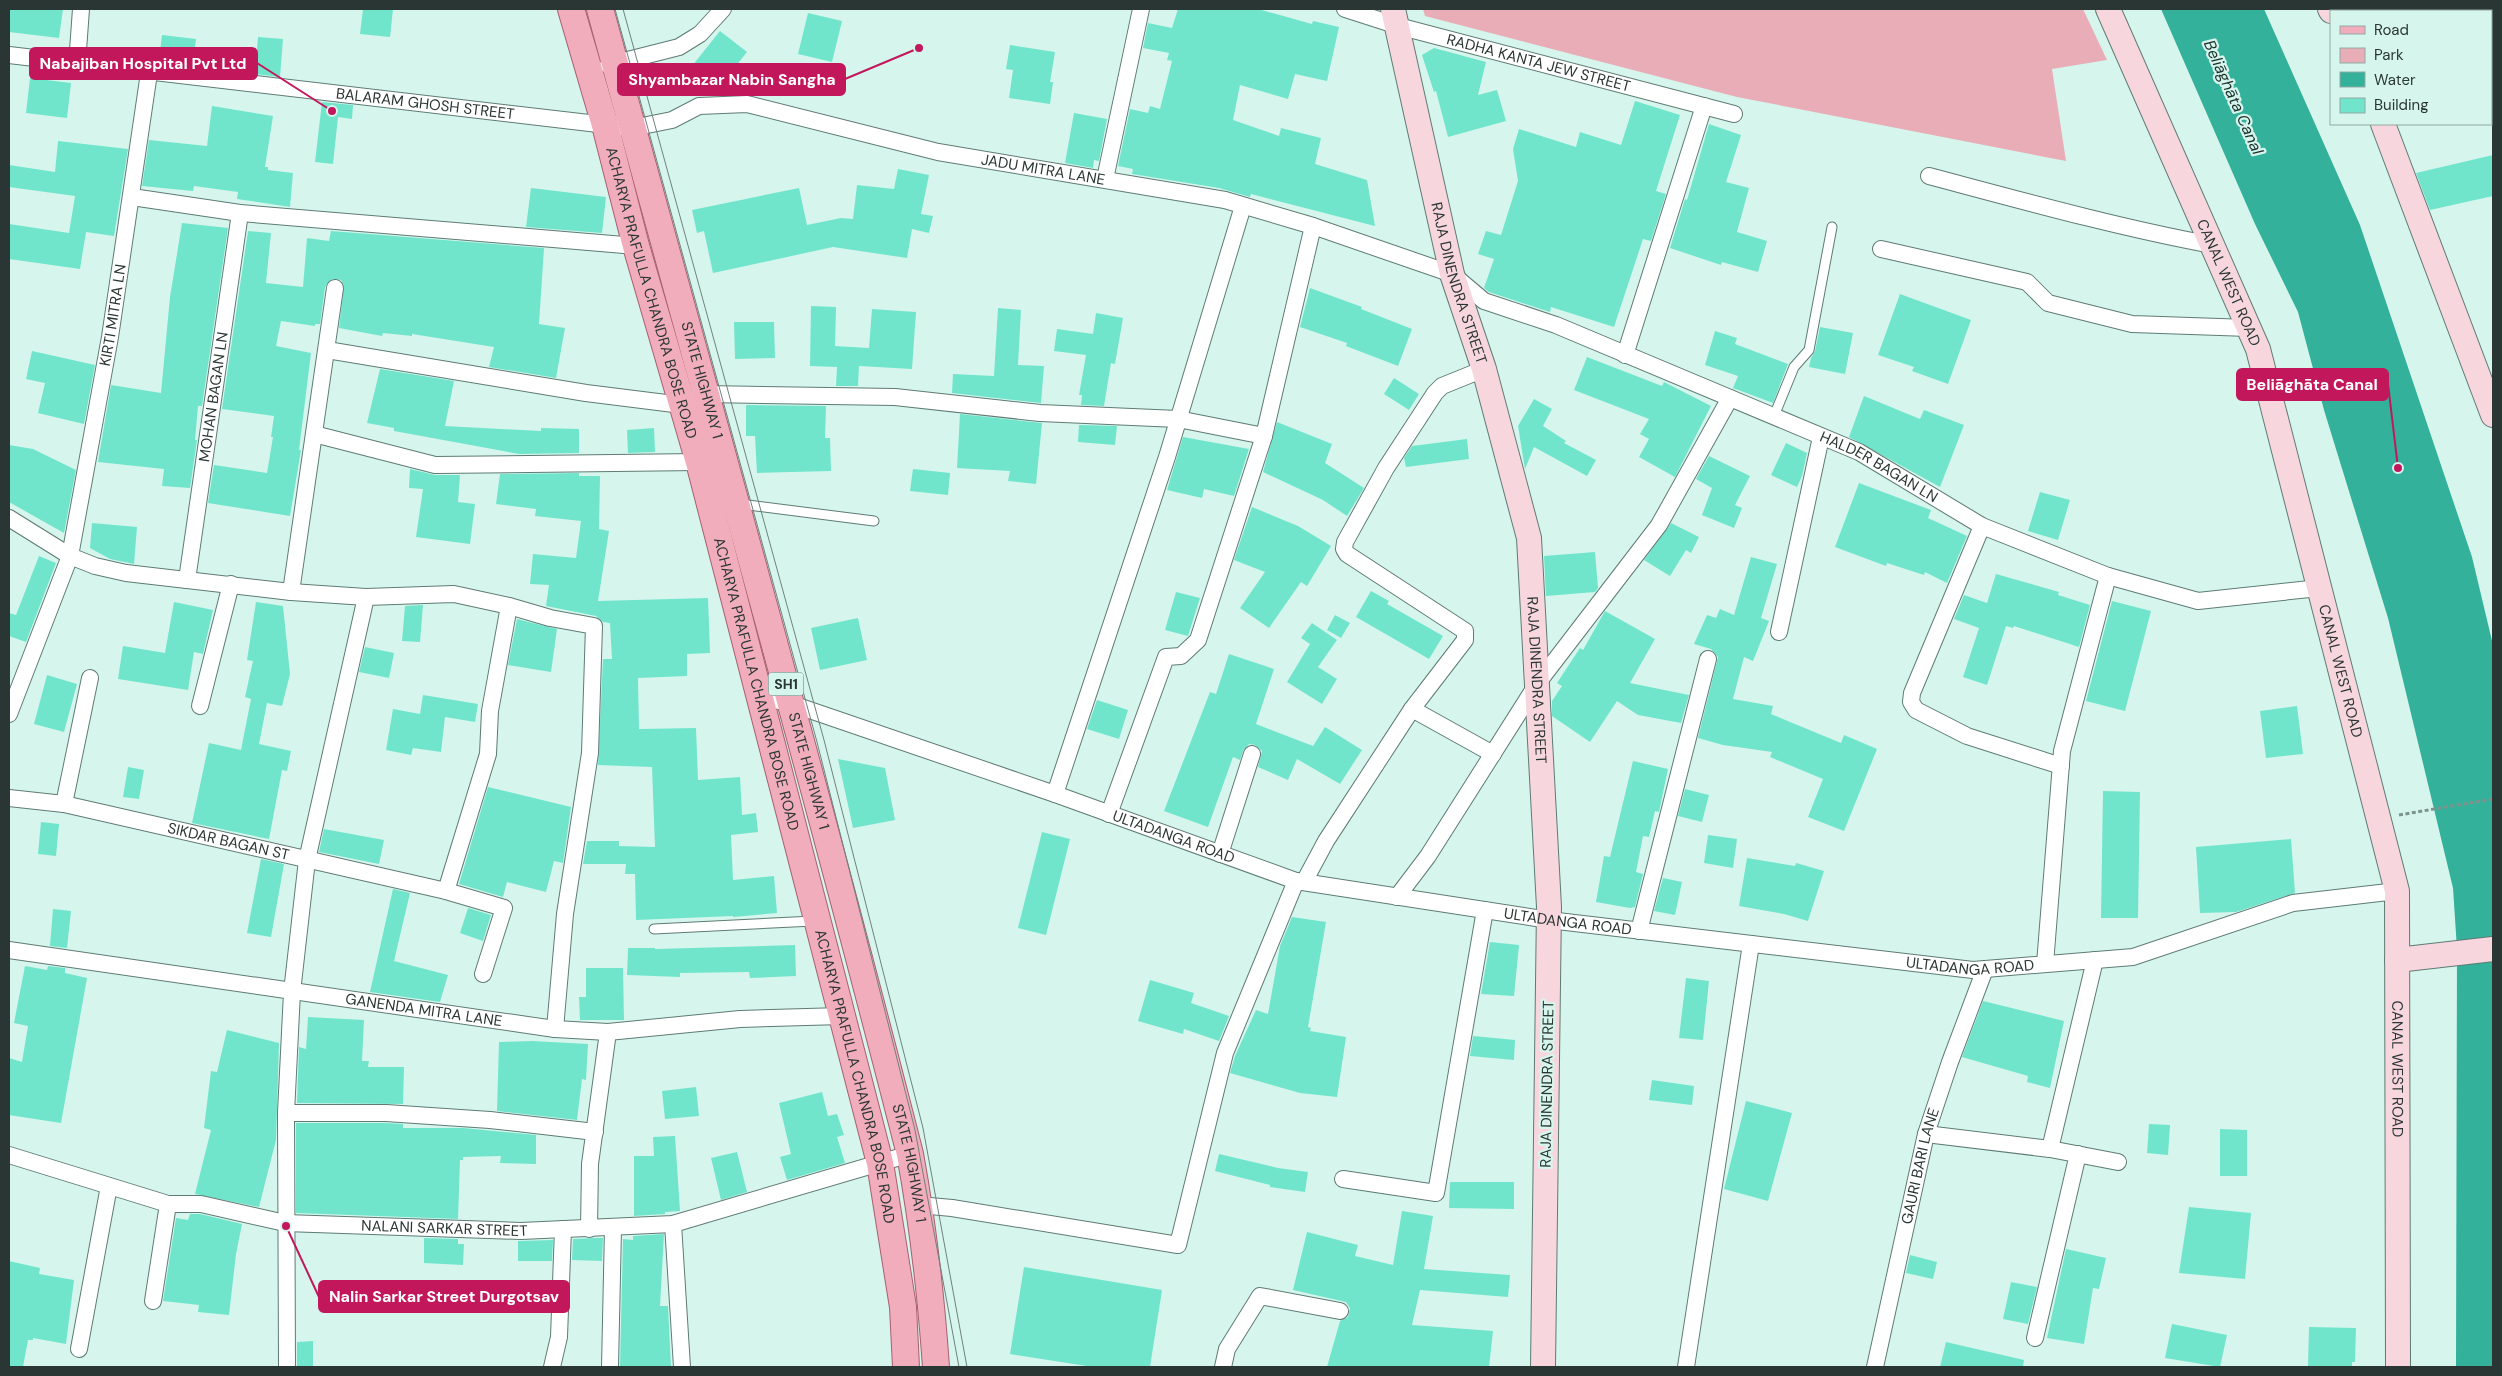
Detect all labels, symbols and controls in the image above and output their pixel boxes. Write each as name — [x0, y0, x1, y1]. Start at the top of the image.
legend — [2330, 10, 2492, 125]
text: Road — [2374, 20, 2409, 40]
street label: RADHA KANTA JEW STREET — [1444, 29, 1633, 96]
water label: Beliāghāta Canal — [2199, 37, 2268, 158]
text: Park — [2374, 45, 2404, 65]
callout: Nabajiban Hospital Pvt Ltd — [30, 48, 257, 79]
text: Nabajiban Hospital Pvt Ltd — [39, 53, 247, 74]
callout: Shyambazar Nabin Sangha — [618, 64, 845, 95]
text: Shyambazar Nabin Sangha — [628, 69, 836, 90]
text: Water — [2374, 70, 2416, 90]
street label: BALARAM GHOSH STREET — [335, 83, 515, 124]
text: Building — [2374, 95, 2429, 115]
street label: ACHARYA PRAFULLA CHANDRA BOSE ROAD — [601, 145, 702, 441]
street label: JADU MITRA LANE — [980, 149, 1107, 190]
street label: RAJA DINENDRA STREET — [1426, 200, 1492, 366]
street label: CANAL WEST ROAD — [2192, 216, 2265, 349]
street label: KIRTI MITRA LN — [95, 263, 131, 368]
street label: STATE HIGHWAY 1 — [676, 319, 728, 441]
street label: MOHAN BAGAN LN — [194, 331, 233, 463]
callout: Beliāghāta Canal — [2237, 369, 2388, 400]
text: Beliāghāta Canal — [2246, 374, 2378, 395]
street label: HALDER BAGAN LN — [1817, 427, 1942, 507]
street label: ACHARYA PRAFULLA CHANDRA BOSE ROAD — [709, 535, 804, 833]
street label: RAJA DINENDRA STREET — [1522, 596, 1551, 764]
street label: CANAL WEST ROAD — [2314, 602, 2367, 740]
road number: SH1 — [768, 672, 804, 696]
street label: STATE HIGHWAY 1 — [784, 710, 834, 832]
street label: ULTADANGA ROAD — [1110, 806, 1238, 868]
street label: SIKDAR BAGAN ST — [166, 818, 291, 865]
street label: ULTADANGA ROAD — [1503, 903, 1633, 940]
street label: ACHARYA PRAFULLA CHANDRA BOSE ROAD — [810, 927, 900, 1225]
street label: ULTADANGA ROAD — [1905, 952, 2035, 980]
street label: GANENDA MITRA LANE — [344, 989, 503, 1031]
street label: RAJA DINENDRA STREET — [1536, 1000, 1558, 1168]
street label: CANAL WEST ROAD — [2387, 1000, 2408, 1137]
street label: STATE HIGHWAY 1 — [888, 1102, 931, 1224]
street label: GAURI BARI LANE — [1897, 1105, 1944, 1226]
street label: NALANI SARKAR STREET — [361, 1216, 528, 1241]
callout: Nalin Sarkar Street Durgotsav — [319, 1281, 569, 1312]
text: Nalin Sarkar Street Durgotsav — [329, 1286, 559, 1307]

